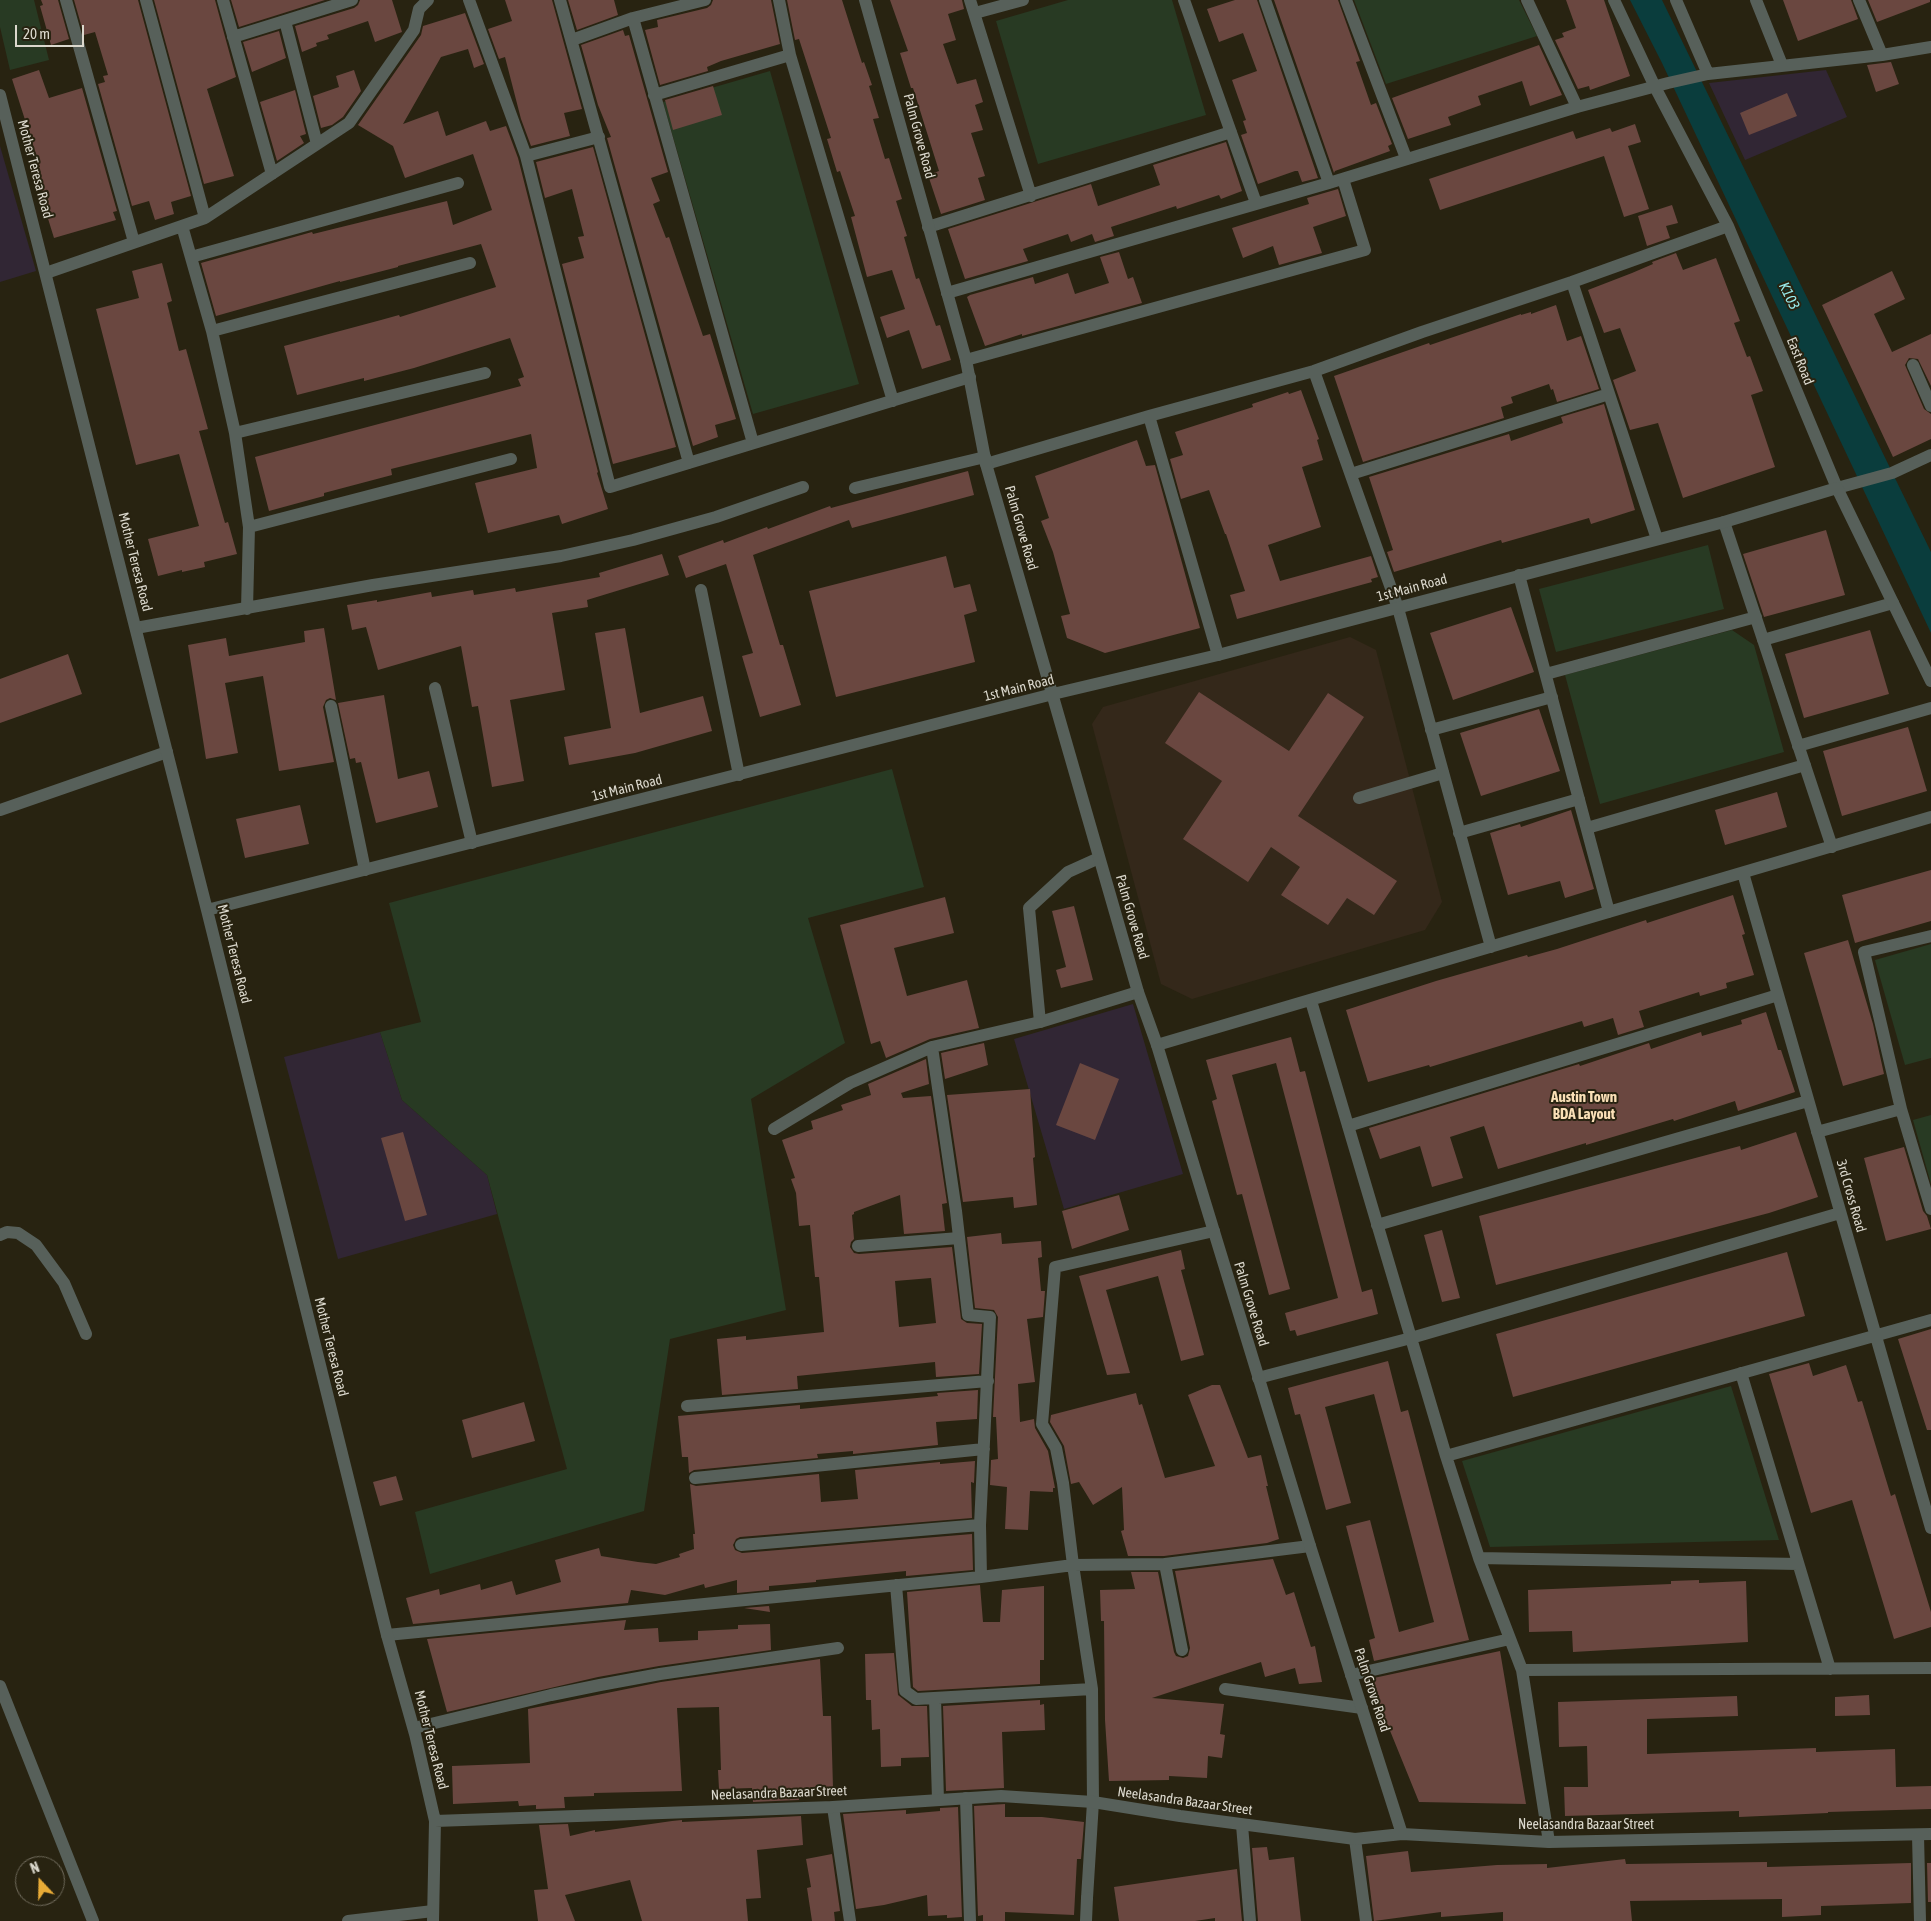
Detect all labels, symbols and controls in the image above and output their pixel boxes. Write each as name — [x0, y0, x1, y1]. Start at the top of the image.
scale bar — [18, 15, 86, 47]
text: 20 m — [23, 25, 50, 42]
street label: Palm Grove Road — [900, 92, 938, 180]
street label: Mother Teresa Road — [14, 118, 56, 220]
water label: K103 — [1775, 279, 1803, 313]
street label: East Road — [1783, 335, 1817, 387]
street label: Palm Grove Road — [1001, 484, 1041, 572]
street label: Mother Teresa Road — [115, 511, 155, 613]
street label: 1st Main Road — [1375, 571, 1449, 605]
street label: 1st Main Road — [982, 671, 1056, 705]
street label: 1st Main Road — [590, 771, 664, 805]
street label: Palm Grove Road — [1112, 873, 1152, 961]
street label: Mother Teresa Road — [214, 903, 254, 1005]
district label: Austin Town BDA Layout — [1551, 1088, 1617, 1123]
street label: 3rd Cross Road — [1833, 1158, 1869, 1234]
street label: Palm Grove Road — [1230, 1260, 1272, 1348]
street label: Mother Teresa Road — [311, 1296, 351, 1398]
street label: Palm Grove Road — [1351, 1646, 1393, 1734]
street label: Mother Teresa Road — [411, 1689, 451, 1791]
street label: Neelasandra Bazaar Street — [711, 1782, 847, 1804]
street label: Neelasandra Bazaar Street — [1116, 1783, 1254, 1819]
street label: Neelasandra Bazaar Street — [1518, 1817, 1654, 1833]
north arrow — [15, 1856, 65, 1906]
text: N — [28, 1859, 42, 1877]

